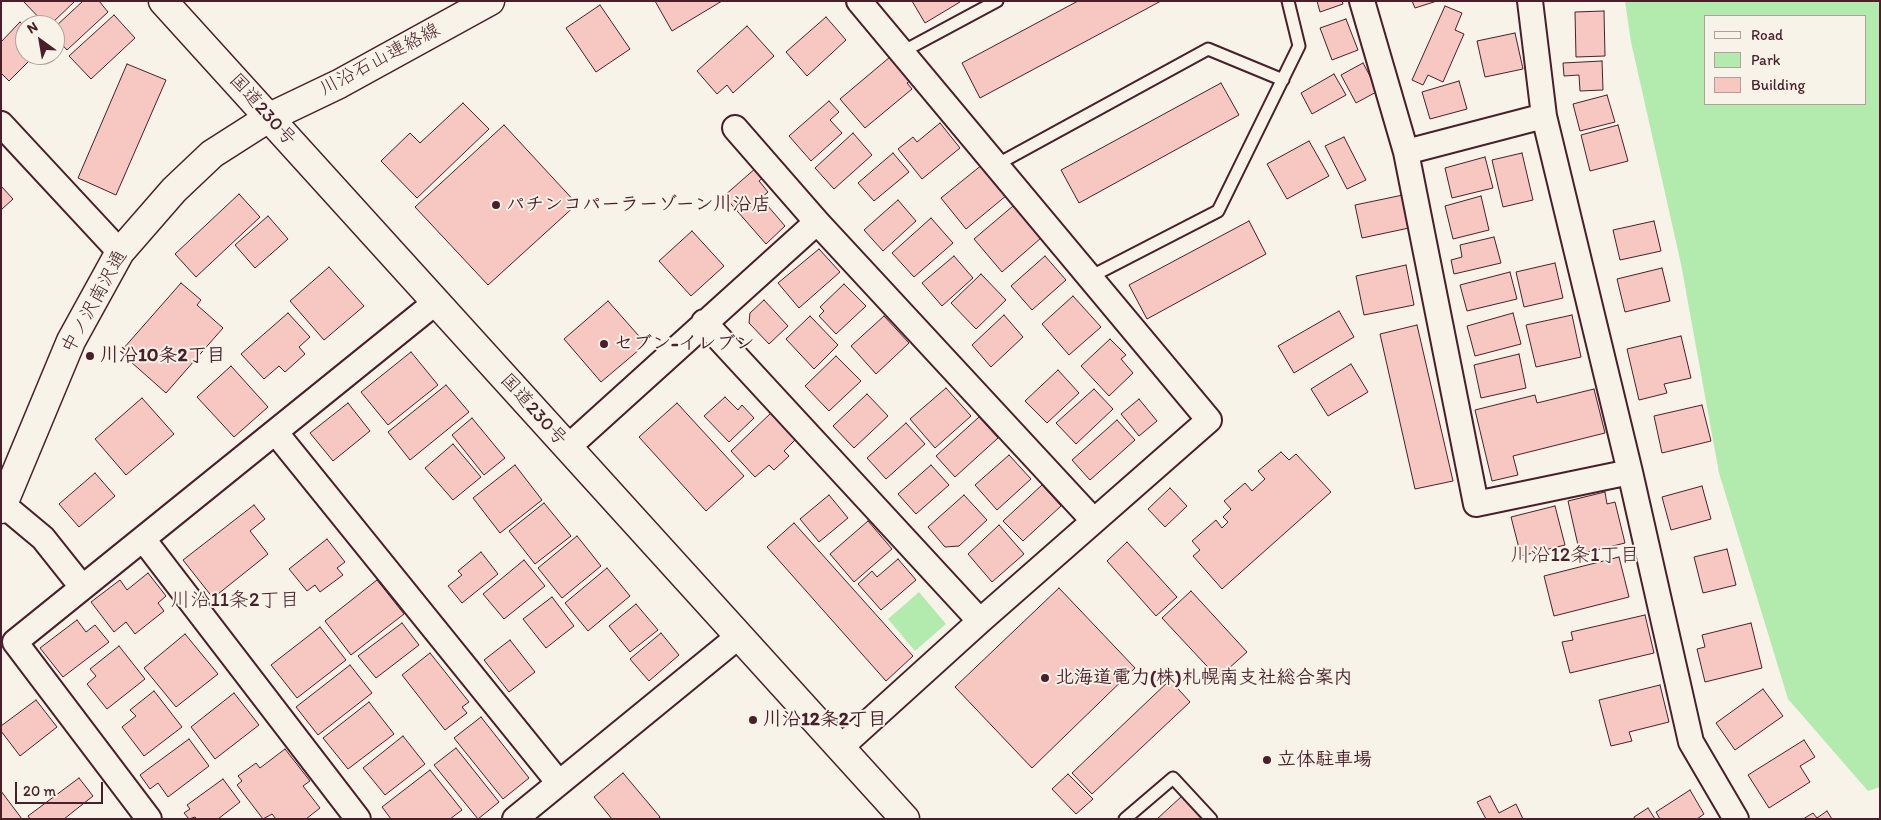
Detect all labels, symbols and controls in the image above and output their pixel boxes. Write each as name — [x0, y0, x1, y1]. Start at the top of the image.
north arrow — [15, 15, 65, 65]
legend — [1704, 15, 1866, 105]
text: N — [24, 18, 41, 37]
street label: 川沿石山連絡線 — [316, 19, 444, 101]
text: Road — [1751, 26, 1783, 44]
text: Park — [1751, 51, 1781, 69]
street label: 国道230号 — [224, 69, 300, 151]
text: Building — [1751, 76, 1805, 94]
place label: パチンコパーラーゾーン川沿店 — [506, 194, 770, 216]
marker: パチンコパーラーゾーン川沿店 — [490, 199, 502, 211]
street label: 中ノ沢南沢通 — [57, 247, 133, 357]
place label: セブン-イレブン — [614, 333, 755, 355]
marker: セブン-イレブン — [598, 338, 610, 350]
place label: 川沿10条2丁目 — [100, 345, 226, 367]
marker: 川沿10条2丁目 — [84, 350, 96, 362]
street label: 国道230号 — [495, 369, 571, 451]
district label: 川沿12条1丁目 — [1510, 544, 1640, 568]
district label: 川沿11条2丁目 — [170, 589, 300, 613]
place label: 北海道電力(株)札幌南支社総合案内 — [1055, 667, 1352, 689]
marker: 北海道電力(株)札幌南支社総合案内 — [1039, 672, 1051, 684]
place label: 川沿12条2丁目 — [763, 709, 887, 731]
marker: 川沿12条2丁目 — [747, 714, 759, 726]
place label: 立体駐車場 — [1277, 749, 1372, 771]
marker: 立体駐車場 — [1261, 754, 1273, 766]
scale bar — [18, 772, 105, 804]
text: 20 m — [23, 782, 56, 800]

